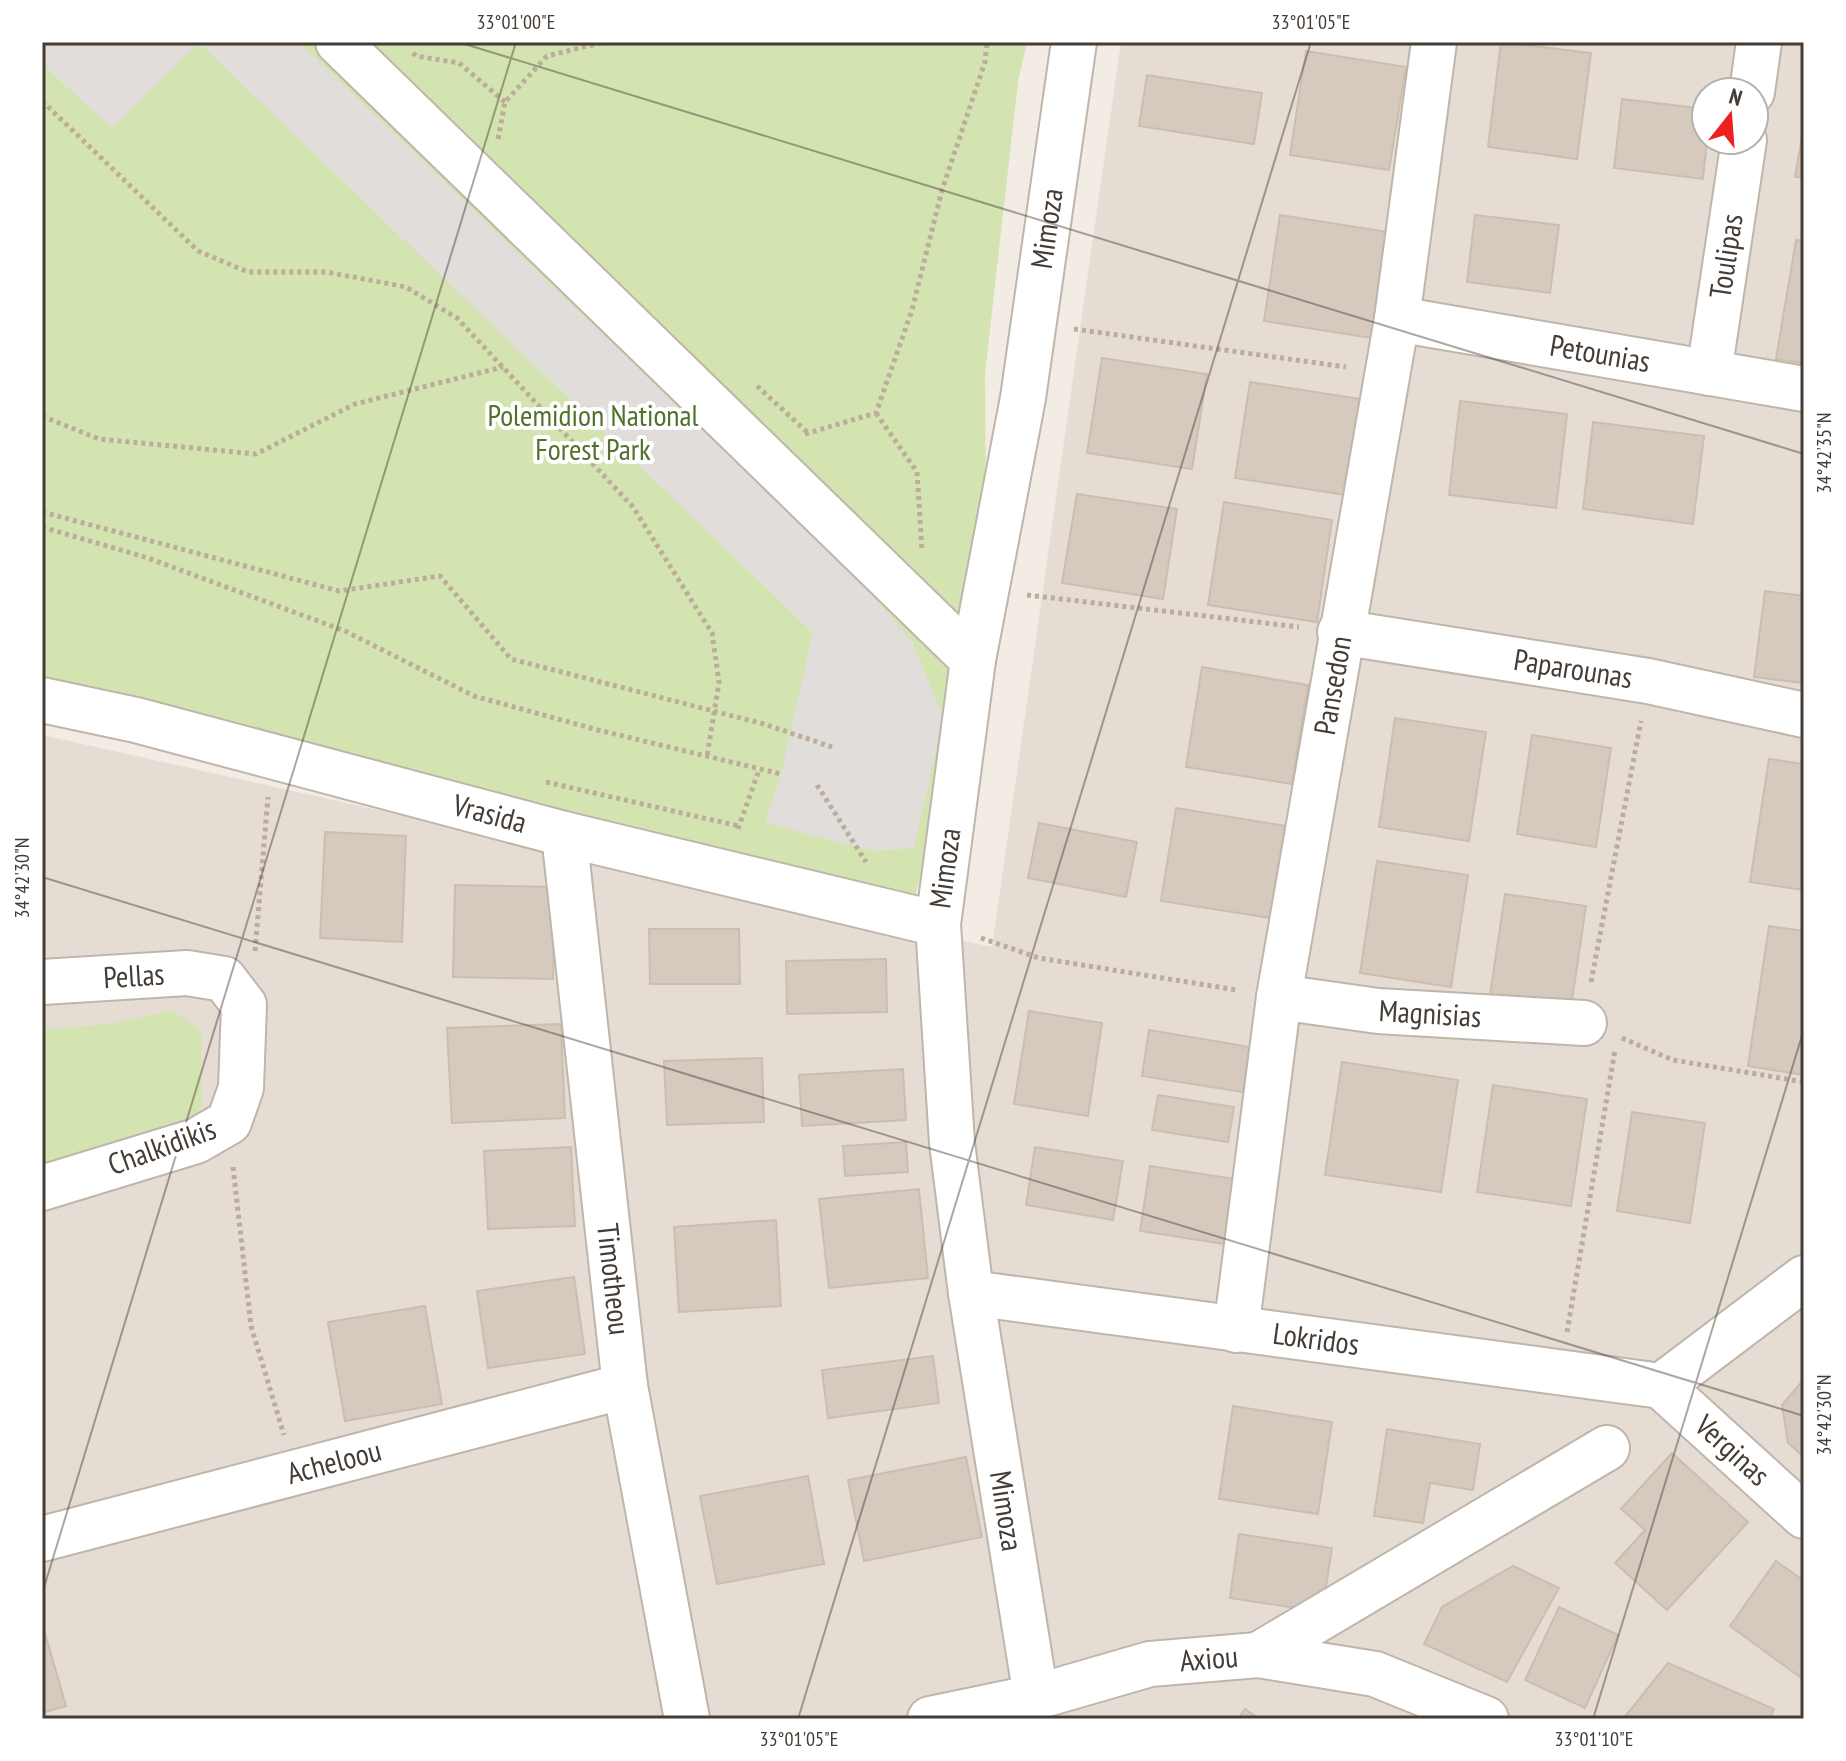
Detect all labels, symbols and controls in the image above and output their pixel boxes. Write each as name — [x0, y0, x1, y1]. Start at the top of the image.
text: 33°01'00"E — [477, 9, 555, 35]
text: 33°01'05"E — [1272, 9, 1350, 35]
north arrow — [1690, 76, 1770, 156]
text: N — [1726, 82, 1746, 112]
street label: Mimoza — [1021, 186, 1071, 271]
street label: Toulipas — [1699, 211, 1751, 301]
street label: Petounias — [1547, 325, 1653, 380]
park label: Polemidion National Forest Park — [487, 395, 699, 468]
text: 34°42'35"N — [1811, 413, 1837, 493]
street label: Pansedon — [1304, 633, 1359, 738]
street label: Paparounas — [1511, 639, 1635, 696]
street label: Vrasida — [448, 784, 531, 841]
street label: Mimoza — [919, 826, 969, 911]
text: 34°42'30"N — [9, 838, 35, 918]
street label: Pellas — [102, 953, 165, 996]
street label: Magnisias — [1378, 990, 1482, 1035]
street label: Chalkidikis — [102, 1108, 221, 1183]
street label: Timotheou — [589, 1221, 640, 1337]
street label: Lokridos — [1271, 1313, 1362, 1363]
text: 34°42'30"N — [1811, 1375, 1837, 1455]
street label: Verginas — [1687, 1405, 1779, 1493]
street label: Acheloou — [282, 1430, 385, 1492]
street label: Mimoza — [982, 1468, 1033, 1554]
street label: Axiou — [1178, 1636, 1239, 1679]
text: 33°01'05"E — [760, 1726, 838, 1752]
text: 33°01'10"E — [1555, 1726, 1633, 1752]

